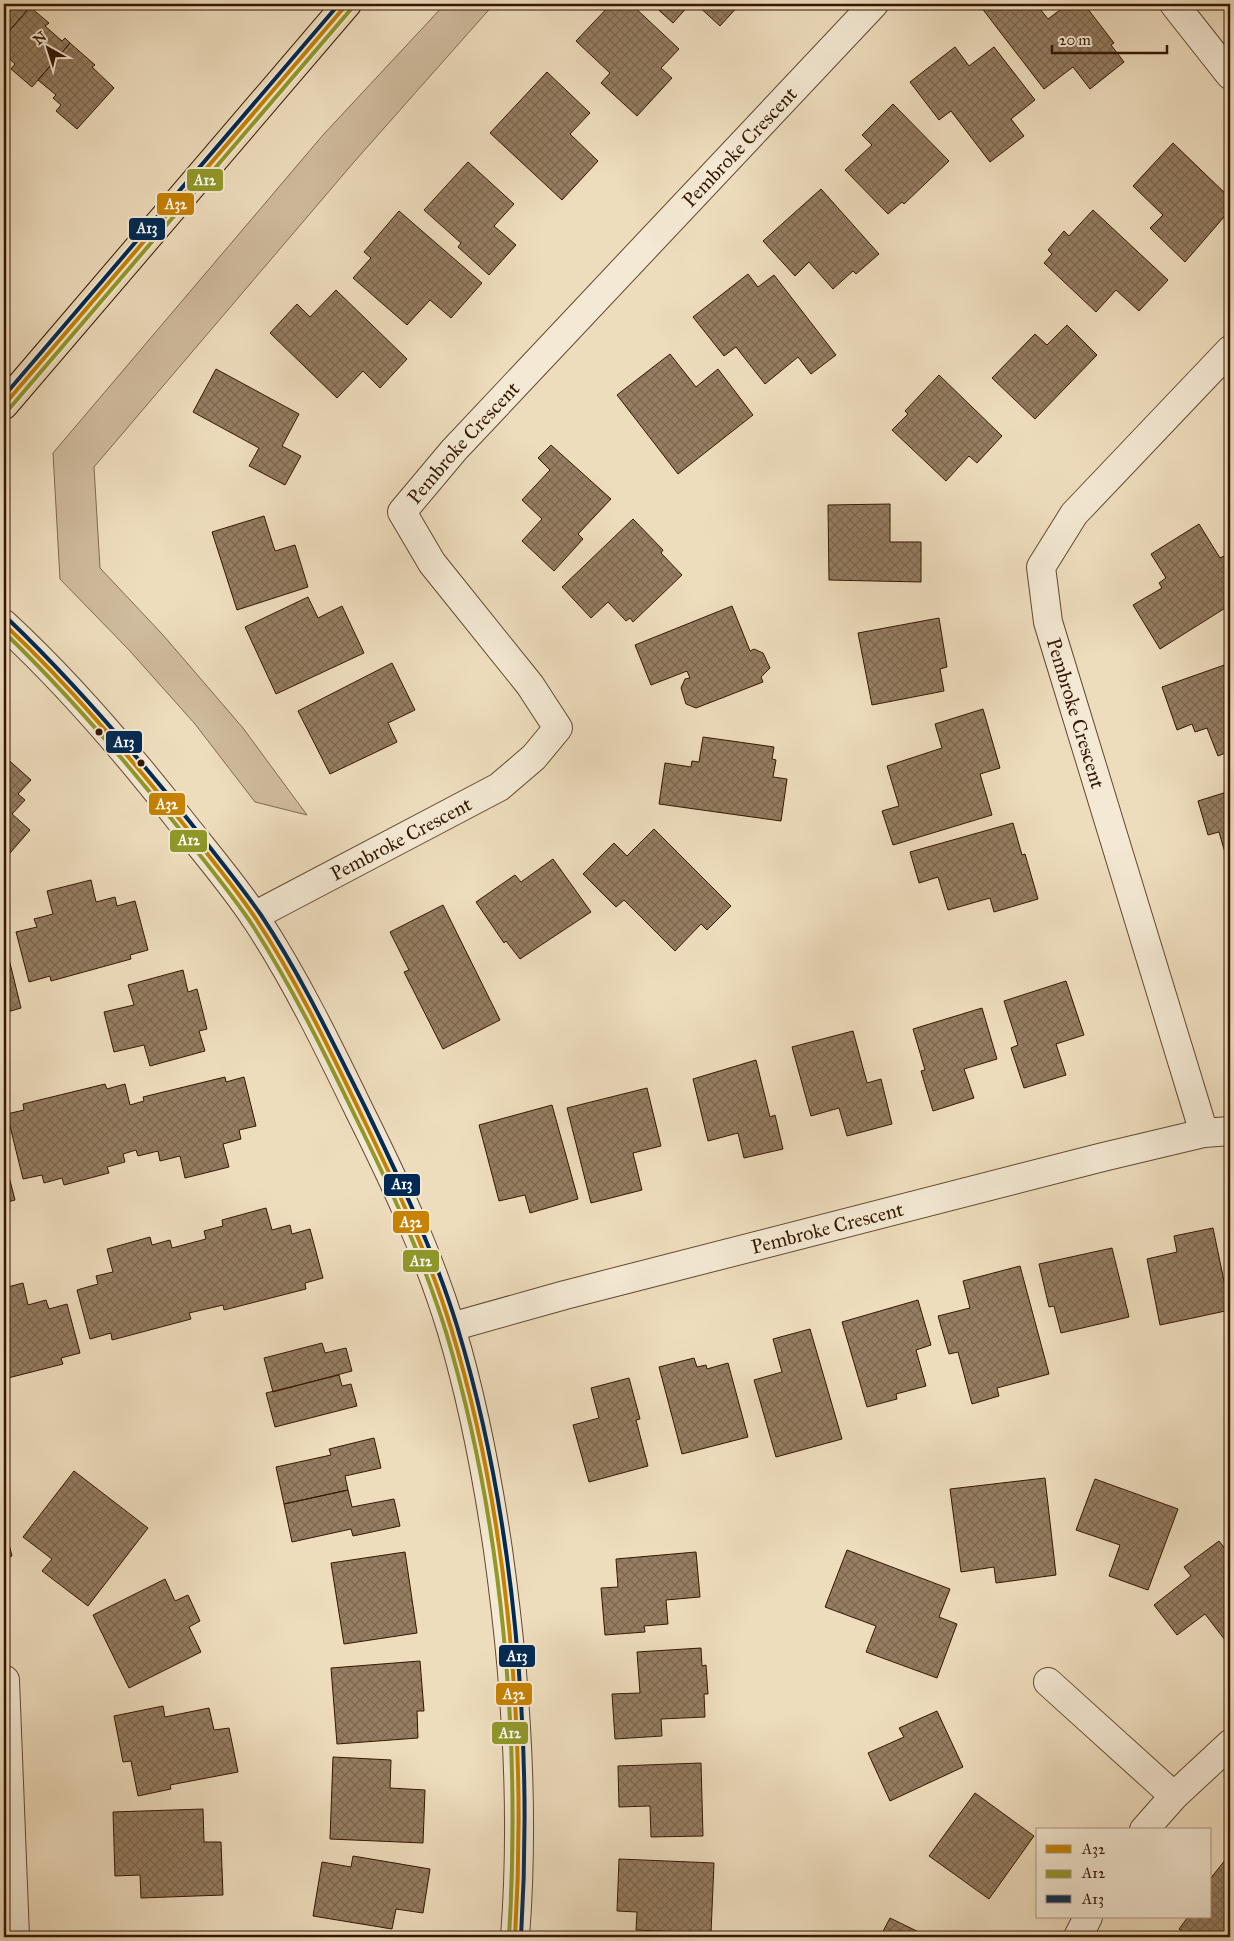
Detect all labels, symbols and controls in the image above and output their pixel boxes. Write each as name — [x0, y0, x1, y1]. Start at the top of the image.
north arrow — [22, 22, 72, 72]
scale bar — [1052, 22, 1166, 54]
text: N — [30, 28, 50, 49]
text: 20 m — [1059, 31, 1091, 49]
street label: Pembroke Crescent — [677, 82, 802, 212]
line badge: A12 — [186, 168, 224, 192]
text: A12 — [193, 172, 217, 189]
line badge: A32 — [156, 192, 195, 216]
text: A32 — [164, 196, 188, 214]
line badge: A13 — [128, 217, 166, 241]
text: A13 — [136, 220, 158, 238]
street label: Pembroke Crescent — [402, 377, 524, 509]
street label: Pembroke Crescent — [1042, 635, 1110, 791]
unlabelled marker — [94, 727, 104, 737]
line badge: A13 — [105, 730, 143, 754]
text: A13 — [113, 734, 135, 752]
unlabelled marker — [136, 758, 146, 768]
line badge: A32 — [148, 792, 186, 816]
street label: Pembroke Crescent — [326, 792, 476, 886]
text: A32 — [155, 796, 179, 814]
line badge: A12 — [169, 829, 208, 853]
text: A12 — [177, 832, 201, 849]
line badge: A13 — [383, 1173, 421, 1197]
text: A13 — [391, 1176, 413, 1194]
street label: Pembroke Crescent — [748, 1197, 906, 1259]
line badge: A32 — [392, 1210, 430, 1234]
text: A32 — [399, 1214, 423, 1232]
line badge: A12 — [402, 1249, 440, 1273]
text: A12 — [409, 1253, 433, 1270]
line badge: A13 — [498, 1644, 536, 1668]
text: A13 — [506, 1648, 528, 1666]
line badge: A32 — [495, 1682, 533, 1706]
text: A32 — [502, 1686, 526, 1704]
line badge: A12 — [491, 1721, 529, 1745]
text: A12 — [498, 1725, 522, 1742]
legend — [1036, 1828, 1212, 1918]
text: A32 — [1081, 1840, 1106, 1858]
text: A12 — [1081, 1864, 1106, 1882]
text: A13 — [1081, 1890, 1104, 1908]

